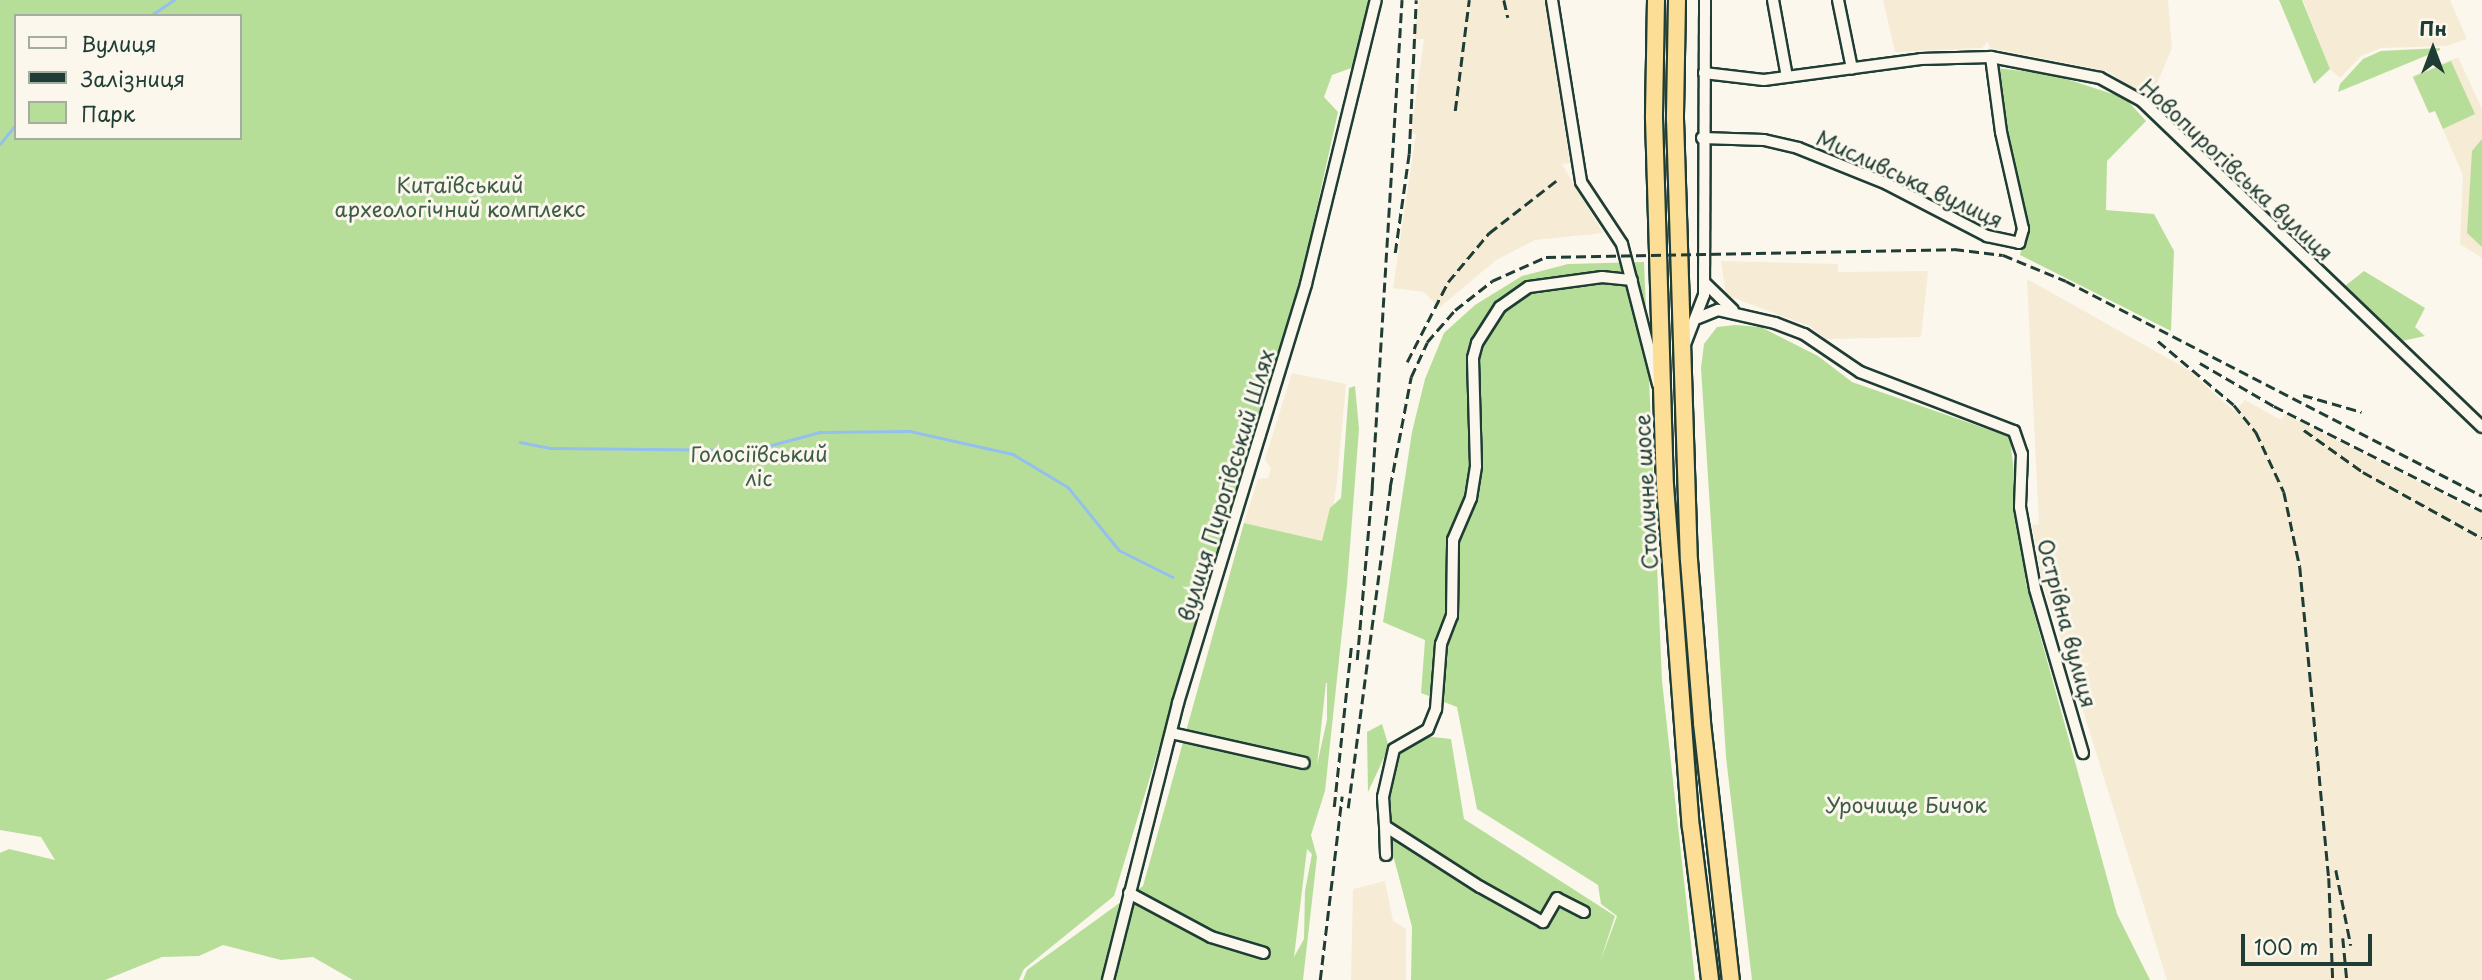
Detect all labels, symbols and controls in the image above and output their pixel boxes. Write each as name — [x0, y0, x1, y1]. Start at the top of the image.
legend — [14, 14, 242, 140]
north arrow — [2398, 14, 2468, 84]
text: Пн — [2419, 14, 2447, 42]
text: Вулиця — [81, 27, 157, 59]
text: Залізниця — [81, 62, 185, 94]
street label: Новопирогівська вулиця — [2135, 73, 2339, 265]
text: Парк — [81, 97, 135, 129]
street label: Мисливська вулиця — [1812, 124, 2008, 232]
park label: Китаївський археологічний комплекс — [334, 171, 586, 221]
street label: вулиця Пирогівський Шлях — [1172, 346, 1278, 624]
street label: Столичне шосе — [1628, 414, 1662, 570]
park label: Голосіївський ліс — [690, 440, 828, 490]
street label: Острівна вулиця — [2033, 535, 2103, 711]
park label: Урочище Бичок — [1825, 791, 1987, 817]
scale bar — [2244, 920, 2375, 964]
text: 100 m — [2254, 930, 2318, 962]

